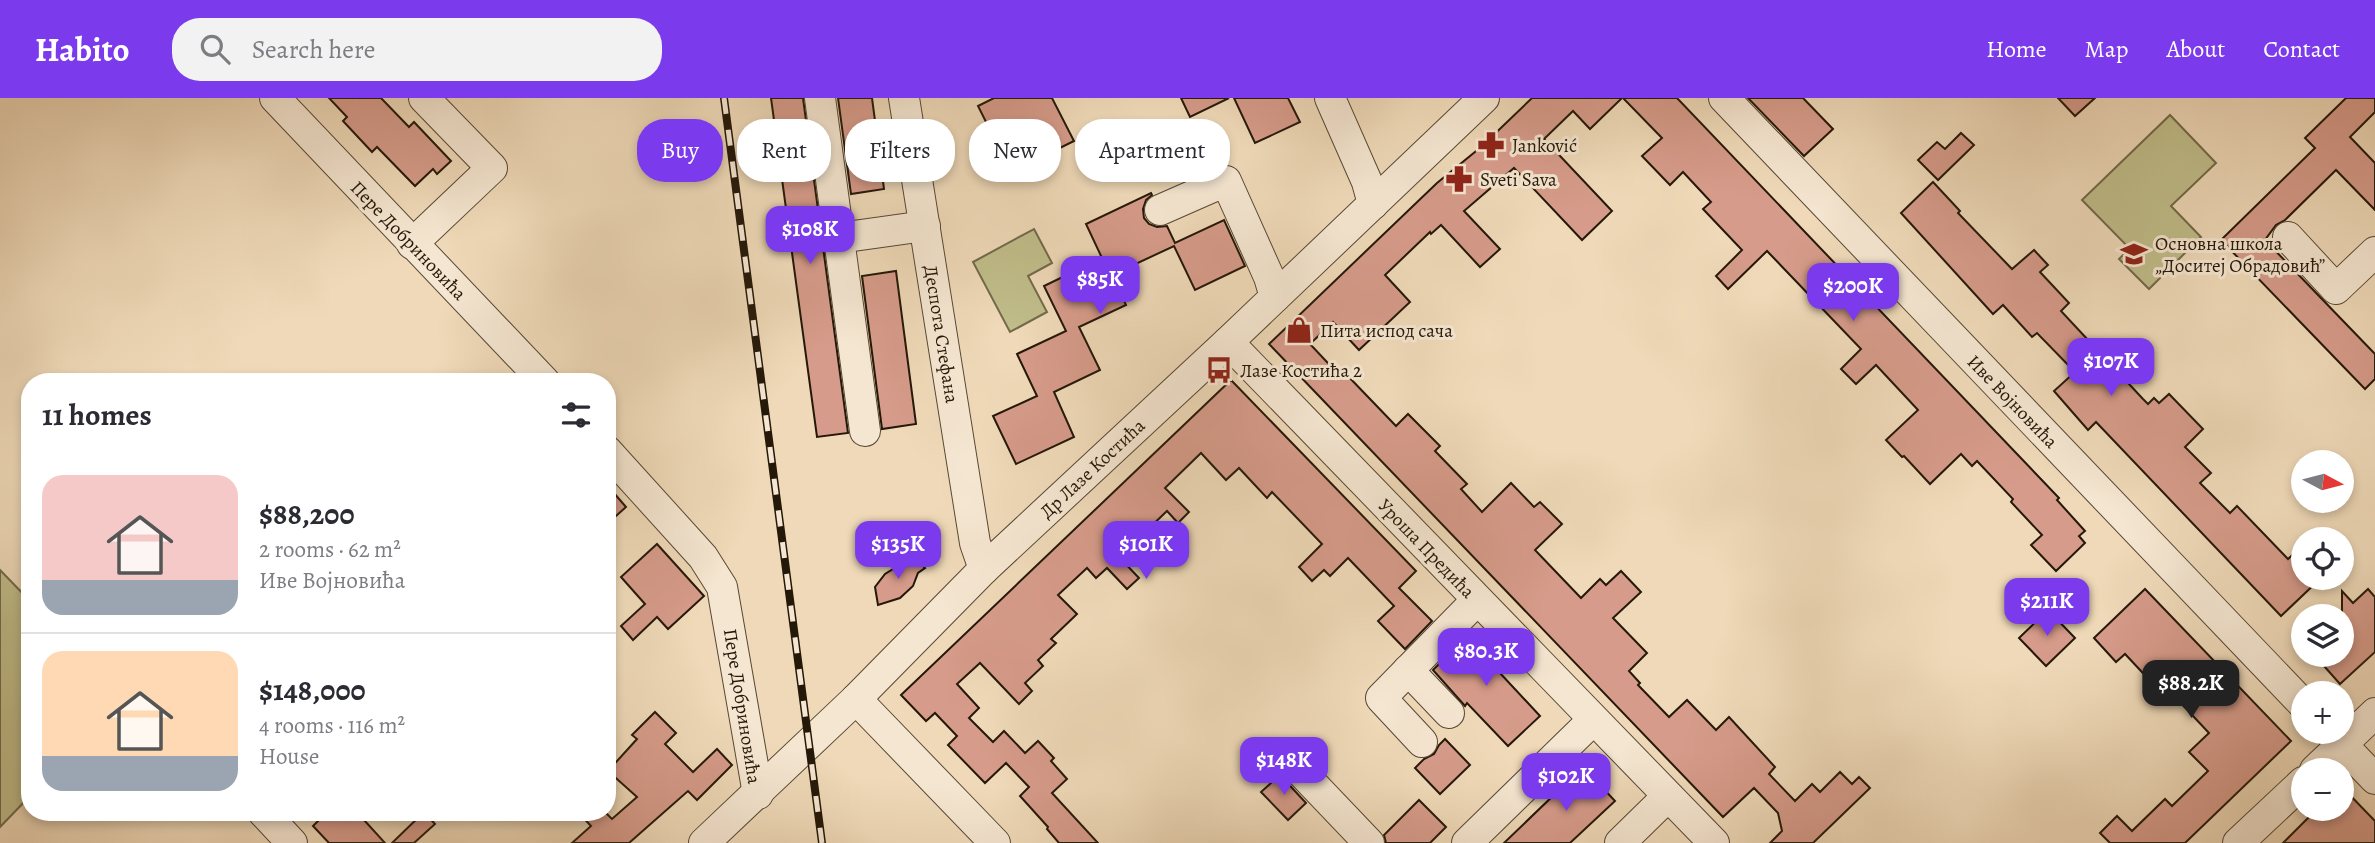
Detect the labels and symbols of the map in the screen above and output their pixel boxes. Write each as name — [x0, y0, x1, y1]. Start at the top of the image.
pharmacy icon: Janković — [1476, 130, 1506, 160]
place label: Janković — [1512, 133, 1577, 159]
pharmacy icon: Sveti Sava — [1444, 164, 1474, 194]
place label: Sveti Sava — [1480, 167, 1557, 193]
street label: Пере Добриновића — [344, 175, 472, 306]
pin: $108K — [761, 206, 859, 266]
place label: Основна школа „Доситеј Обрадовић” — [2155, 231, 2325, 279]
school or university icon: Основна школа „Доситеј Обрадовић” — [2119, 239, 2149, 269]
pin: $85K — [1059, 256, 1141, 316]
street label: Деспота Стефана — [917, 263, 965, 405]
pin: $200K — [1804, 264, 1902, 323]
shop icon: Пита испод сача — [1284, 315, 1314, 345]
place label: Пита испод сача — [1320, 318, 1453, 344]
pin: $107K — [2062, 338, 2160, 398]
street label: Иве Војновића — [1961, 349, 2064, 454]
bus stop icon: Лазе Костића 2 — [1204, 355, 1234, 385]
place label: Лазе Костића 2 — [1240, 358, 1362, 384]
street label: Др Лазе Костића — [1034, 413, 1151, 524]
north arrow — [2291, 450, 2354, 513]
street label: Уроша Предића — [1372, 493, 1481, 604]
pin: $135K — [849, 522, 947, 581]
pin: $101K — [1097, 522, 1195, 581]
pin: $211K — [1998, 578, 2096, 638]
street label: Пере Добриновића — [717, 627, 767, 786]
pin: $80.3K — [1429, 628, 1543, 688]
pin: $88.2K — [2134, 660, 2248, 720]
pin: $148K — [1235, 738, 1333, 797]
pin: $102K — [1517, 754, 1615, 813]

